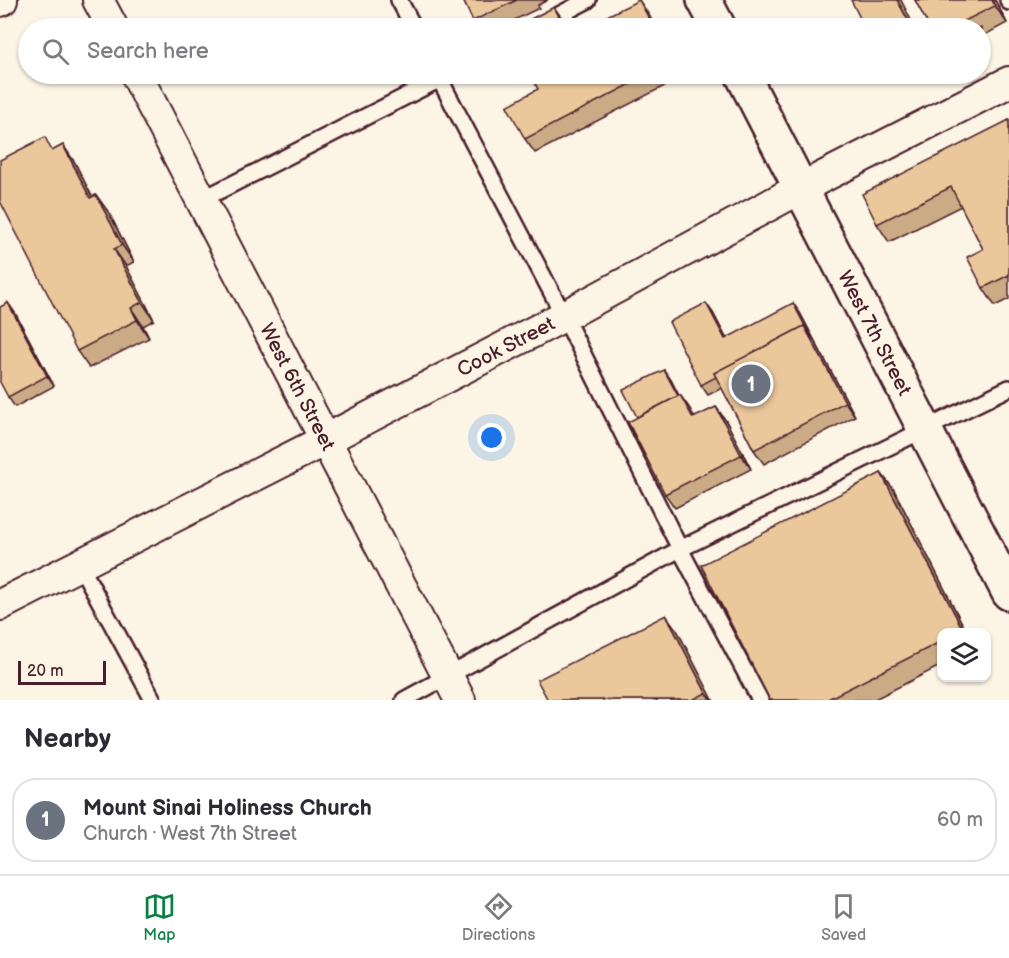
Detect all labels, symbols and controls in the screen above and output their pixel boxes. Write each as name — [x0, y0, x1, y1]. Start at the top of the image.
search box — [18, 18, 991, 84]
icon: search — [39, 35, 72, 68]
text: Search here — [87, 38, 209, 65]
street label: West 7th Street — [832, 267, 916, 400]
street label: Cook Street — [453, 312, 559, 382]
street label: West 6th Street — [254, 319, 340, 455]
pin: 1 — [732, 362, 771, 406]
your location — [477, 423, 506, 452]
map controls — [937, 628, 991, 682]
button: layers — [937, 628, 991, 682]
scale bar — [18, 658, 106, 686]
text: 20 m — [27, 662, 63, 681]
text: Nearby — [24, 724, 111, 755]
text: Mount Sinai Holiness Church — [83, 795, 372, 822]
text: 1 — [41, 808, 50, 832]
text: 60 m — [937, 808, 983, 832]
text: Church · West 7th Street — [83, 822, 297, 846]
tab: Map — [143, 890, 176, 945]
tab: Directions — [462, 890, 535, 945]
tab: Saved — [821, 890, 866, 945]

